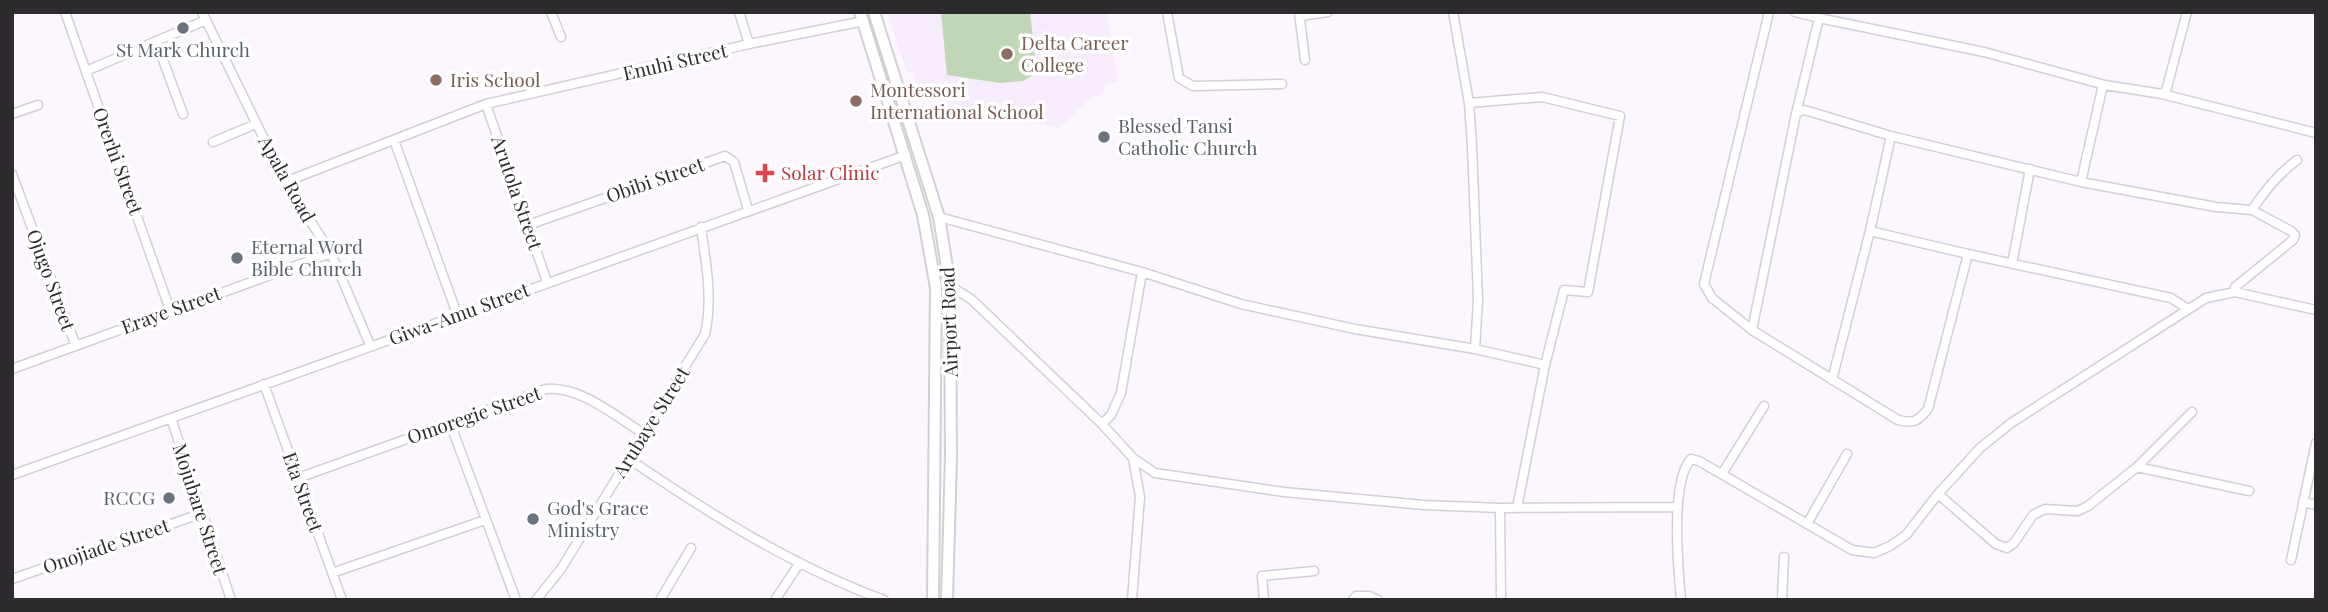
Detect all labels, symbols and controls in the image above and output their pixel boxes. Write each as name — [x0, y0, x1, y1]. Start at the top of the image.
marker: St Mark Church — [175, 20, 191, 36]
place label: Delta Career College — [1021, 29, 1129, 77]
place label: St Mark Church — [116, 36, 250, 62]
street label: Enuhi Street — [620, 36, 730, 86]
marker: Delta Career College — [999, 46, 1015, 62]
place label: Iris School — [450, 66, 541, 92]
marker: Iris School — [428, 72, 444, 88]
place label: Montessori International School — [870, 76, 1044, 124]
marker: Montessori International School — [848, 93, 864, 109]
street label: Orerhi Street — [88, 103, 150, 218]
place label: Blessed Tansi Catholic Church — [1118, 112, 1257, 160]
marker: Blessed Tansi Catholic Church — [1096, 129, 1112, 145]
street label: Apala Road — [253, 130, 322, 226]
street label: Arutola Street — [486, 131, 550, 253]
street label: Obibi Street — [602, 150, 708, 208]
place label: Solar Clinic — [781, 159, 879, 185]
marker: Solar Clinic — [755, 163, 775, 183]
street label: Ojugo Street — [22, 225, 82, 334]
place label: Eternal Word Bible Church — [251, 233, 363, 281]
marker: Eternal Word Bible Church — [229, 250, 245, 266]
street label: Airport Road — [933, 266, 963, 379]
street label: Giwa-Amu Street — [385, 275, 533, 351]
street label: Eraye Street — [117, 279, 224, 339]
street label: Arubaye Street — [605, 361, 695, 483]
street label: Omoregie Street — [403, 379, 544, 449]
street label: Mojubare Street — [168, 440, 234, 578]
street label: Eta Street — [277, 448, 330, 535]
place label: RCCG — [103, 484, 155, 510]
marker: RCCG — [161, 490, 177, 506]
place label: God's Grace Ministry — [547, 494, 649, 542]
street label: Onojiade Street — [39, 511, 173, 579]
marker: God's Grace Ministry — [525, 511, 541, 527]

